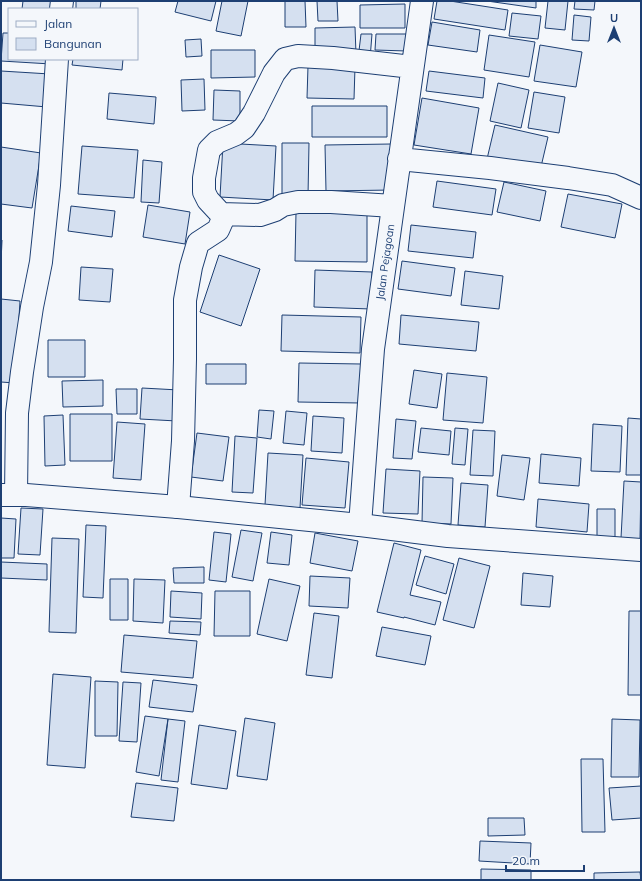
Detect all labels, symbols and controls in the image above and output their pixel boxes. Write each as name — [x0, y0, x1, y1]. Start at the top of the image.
legend — [8, 8, 138, 60]
north arrow — [594, 8, 634, 48]
text: U — [610, 11, 618, 25]
text: Jalan — [44, 16, 72, 31]
text: Bangunan — [44, 36, 102, 51]
street label: Jalan Pejagoan — [373, 223, 397, 301]
scale bar — [506, 847, 584, 873]
text: 20 m — [512, 853, 540, 868]

